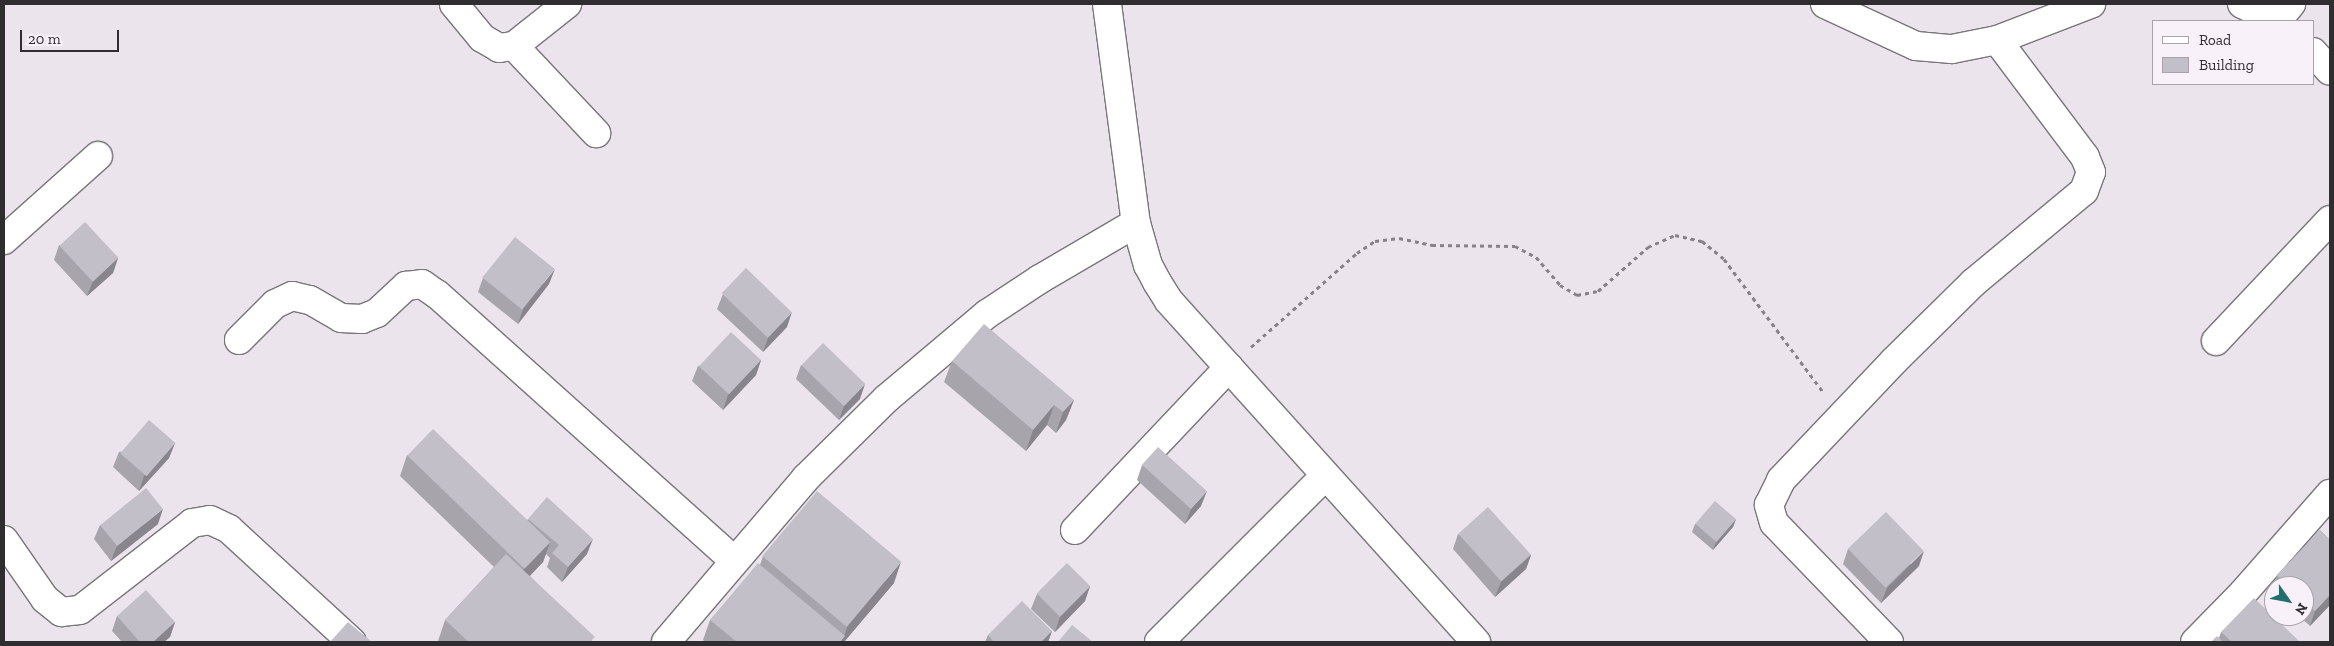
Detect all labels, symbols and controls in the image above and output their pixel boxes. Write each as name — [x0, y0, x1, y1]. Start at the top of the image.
scale bar — [22, 20, 121, 52]
legend — [2152, 20, 2314, 85]
text: 20 m — [28, 30, 61, 48]
text: Road — [2199, 31, 2231, 49]
text: Building — [2199, 56, 2254, 74]
north arrow — [2264, 576, 2314, 626]
text: N — [2291, 600, 2311, 618]

